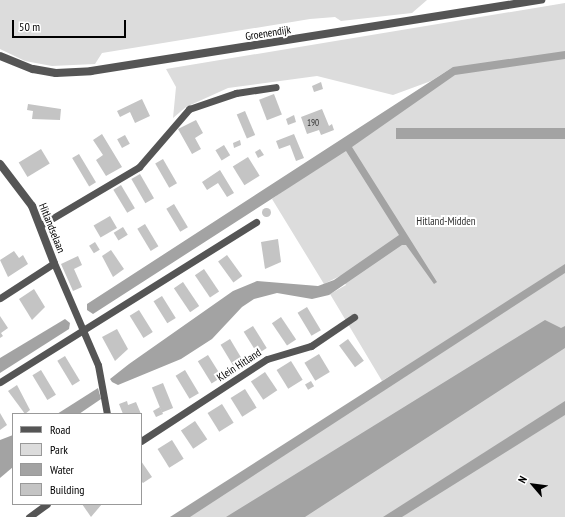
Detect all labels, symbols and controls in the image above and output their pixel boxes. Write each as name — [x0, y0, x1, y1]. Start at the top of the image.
scale bar — [14, 12, 128, 38]
text: 50 m — [19, 19, 40, 34]
street label: Groenendijk — [244, 23, 292, 43]
house number: 190 — [307, 118, 319, 128]
street label: Hitlandselaan — [36, 201, 68, 255]
park label: Hitland-Midden — [416, 214, 476, 228]
street label: Klein Hitland — [214, 346, 264, 384]
legend — [12, 413, 142, 505]
text: Road — [50, 422, 70, 437]
text: Park — [50, 442, 68, 457]
text: Water — [50, 462, 74, 477]
north arrow — [513, 465, 553, 505]
text: N — [515, 473, 530, 485]
text: Building — [50, 482, 85, 497]

